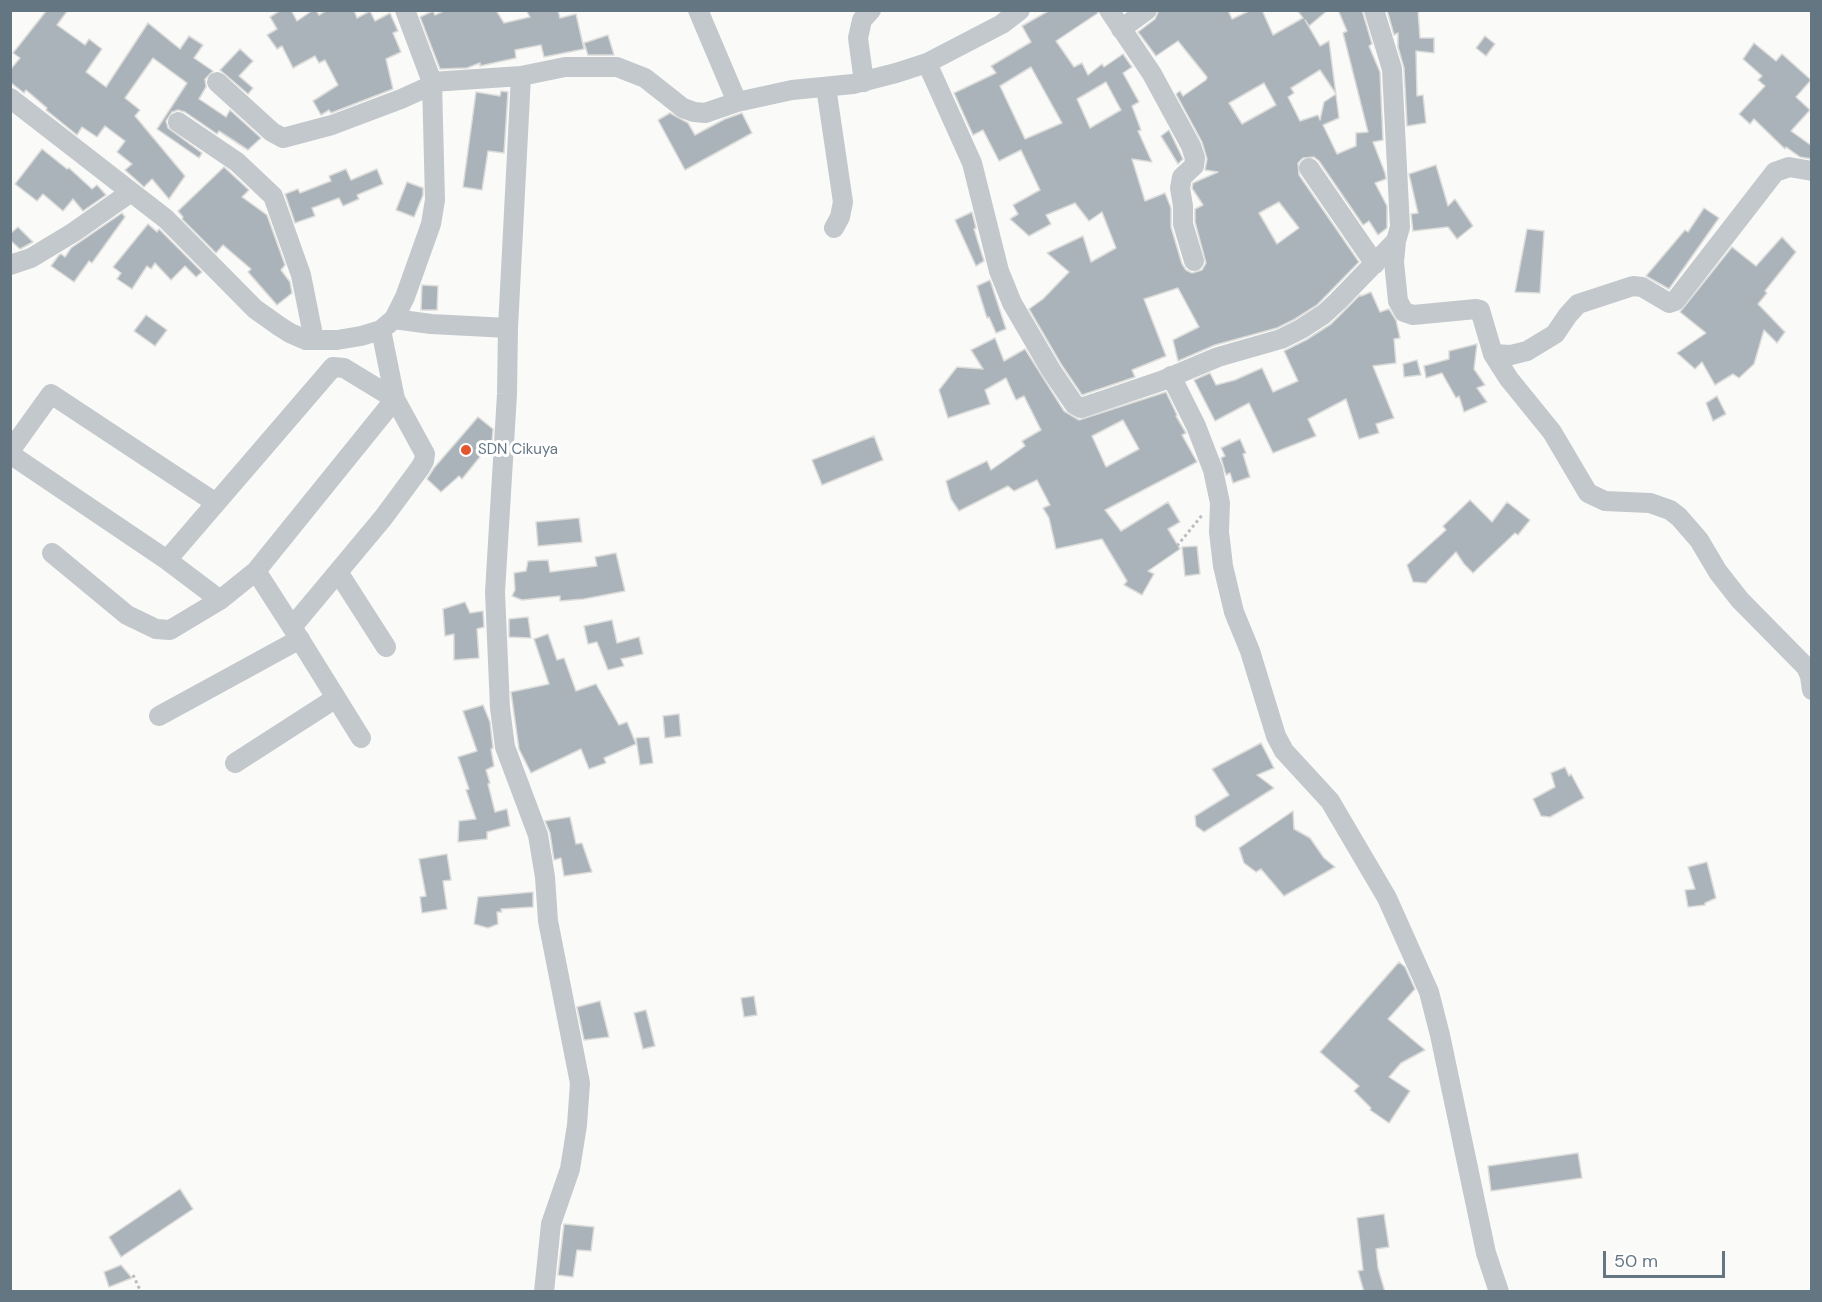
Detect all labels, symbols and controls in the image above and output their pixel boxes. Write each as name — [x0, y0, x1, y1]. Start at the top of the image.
place label: SDN Cikuya — [478, 441, 558, 459]
marker: SDN Cikuya — [459, 443, 473, 457]
scale bar — [1606, 1239, 1728, 1277]
text: 50 m — [1614, 1249, 1658, 1273]

